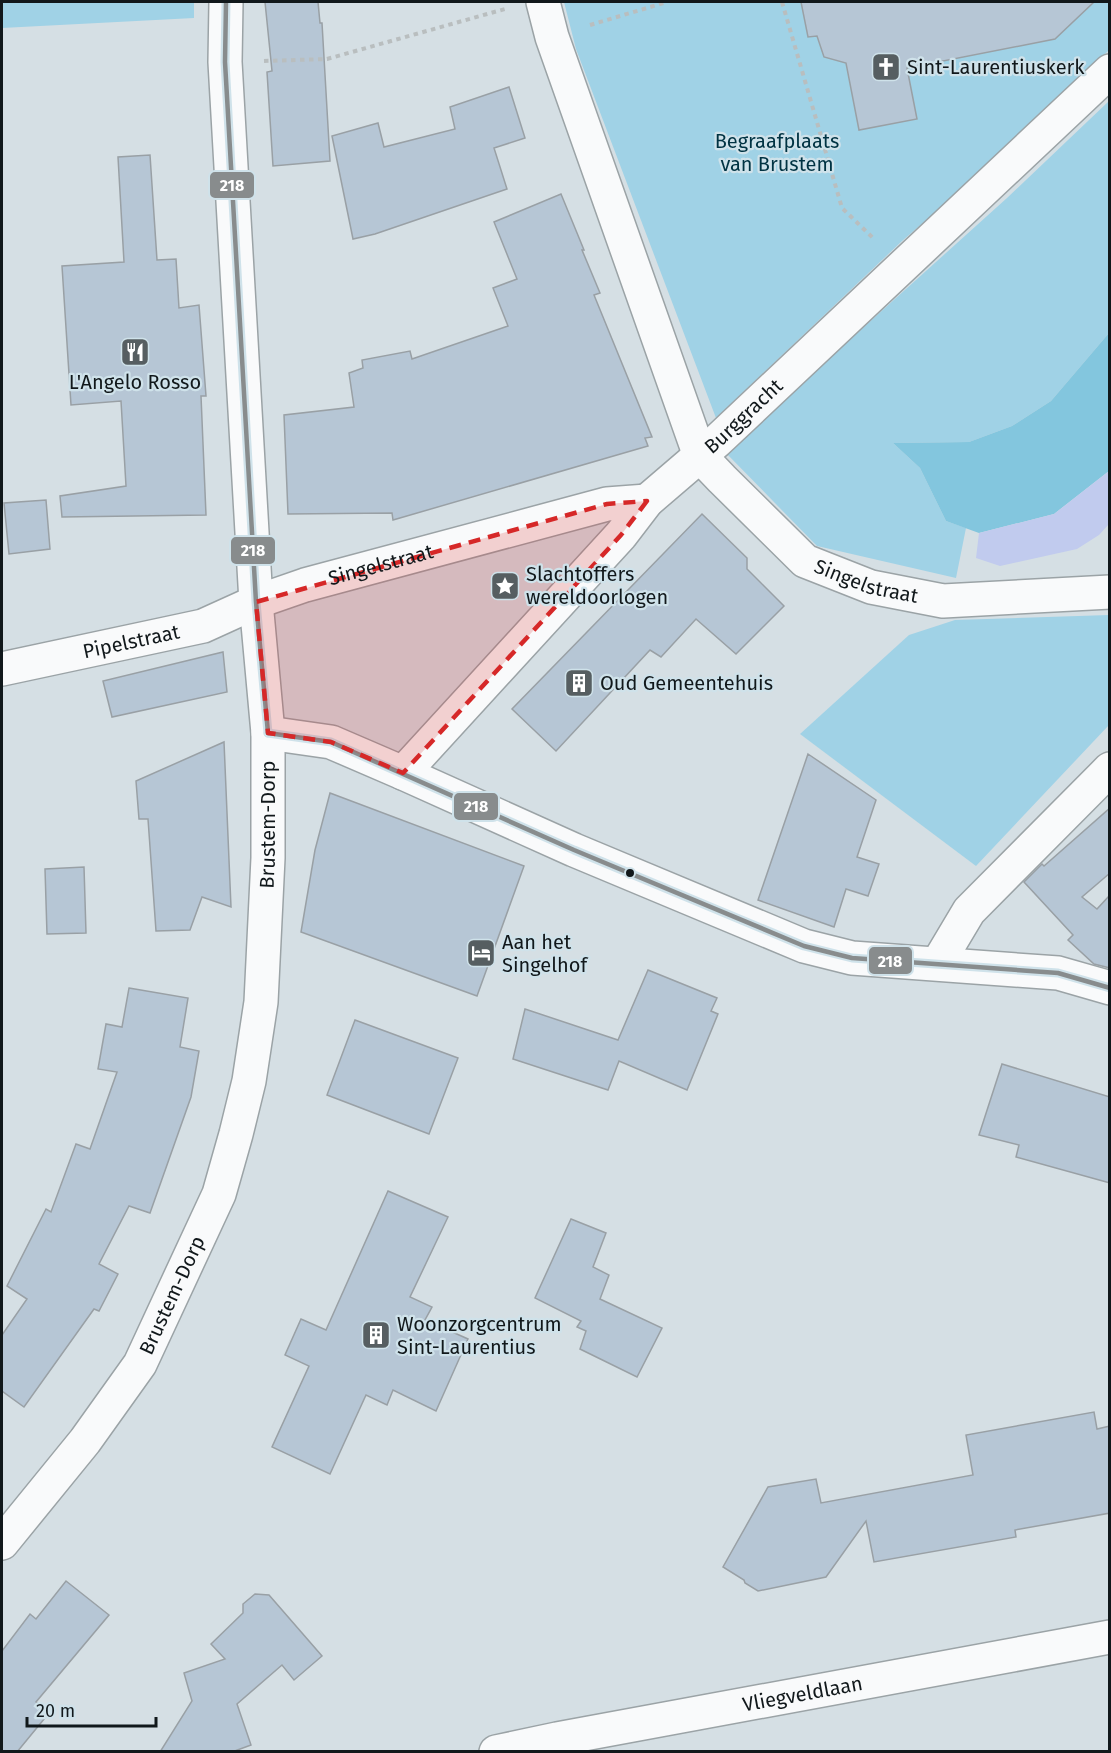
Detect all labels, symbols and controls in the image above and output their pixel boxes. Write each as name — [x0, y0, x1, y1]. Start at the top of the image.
church icon: Sint-Laurentiuskerk — [870, 51, 902, 83]
place label: Sint-Laurentiuskerk — [907, 55, 1085, 79]
park label: Begraafplaats van Brustem — [715, 129, 839, 176]
line badge: 218 — [209, 171, 255, 199]
text: 218 — [220, 176, 244, 195]
restaurant icon: L'Angelo Rosso — [119, 336, 151, 368]
place label: L'Angelo Rosso — [69, 370, 201, 394]
street label: Burggracht — [699, 373, 788, 459]
line badge: 218 — [230, 536, 276, 565]
street label: Singelstraat — [326, 539, 437, 590]
text: 218 — [241, 541, 265, 560]
street label: Singelstraat — [811, 554, 921, 608]
place label: Slachtoffers wereldoorlogen — [526, 562, 668, 609]
place icon: Slachtoffers wereldoorlogen — [489, 570, 521, 602]
street label: Pipelstraat — [80, 619, 182, 663]
building icon: Oud Gemeentehuis — [563, 667, 595, 699]
place label: Oud Gemeentehuis — [600, 671, 773, 695]
street label: Brustem-Dorp — [255, 761, 280, 889]
line badge: 218 — [453, 792, 499, 821]
text: 218 — [464, 797, 488, 816]
unlabelled marker — [624, 867, 636, 879]
place label: Aan het Singelhof — [502, 930, 588, 977]
hotel icon: Aan het Singelhof — [465, 937, 497, 969]
line badge: 218 — [868, 946, 913, 975]
text: 218 — [878, 952, 902, 971]
street label: Brustem-Dorp — [134, 1232, 210, 1358]
place label: Woonzorgcentrum Sint-Laurentius — [397, 1312, 562, 1359]
building icon: Woonzorgcentrum Sint-Laurentius — [360, 1319, 392, 1351]
street label: Vliegveldlaan — [741, 1671, 864, 1717]
scale bar — [27, 1690, 156, 1728]
text: 20 m — [36, 1700, 75, 1722]

